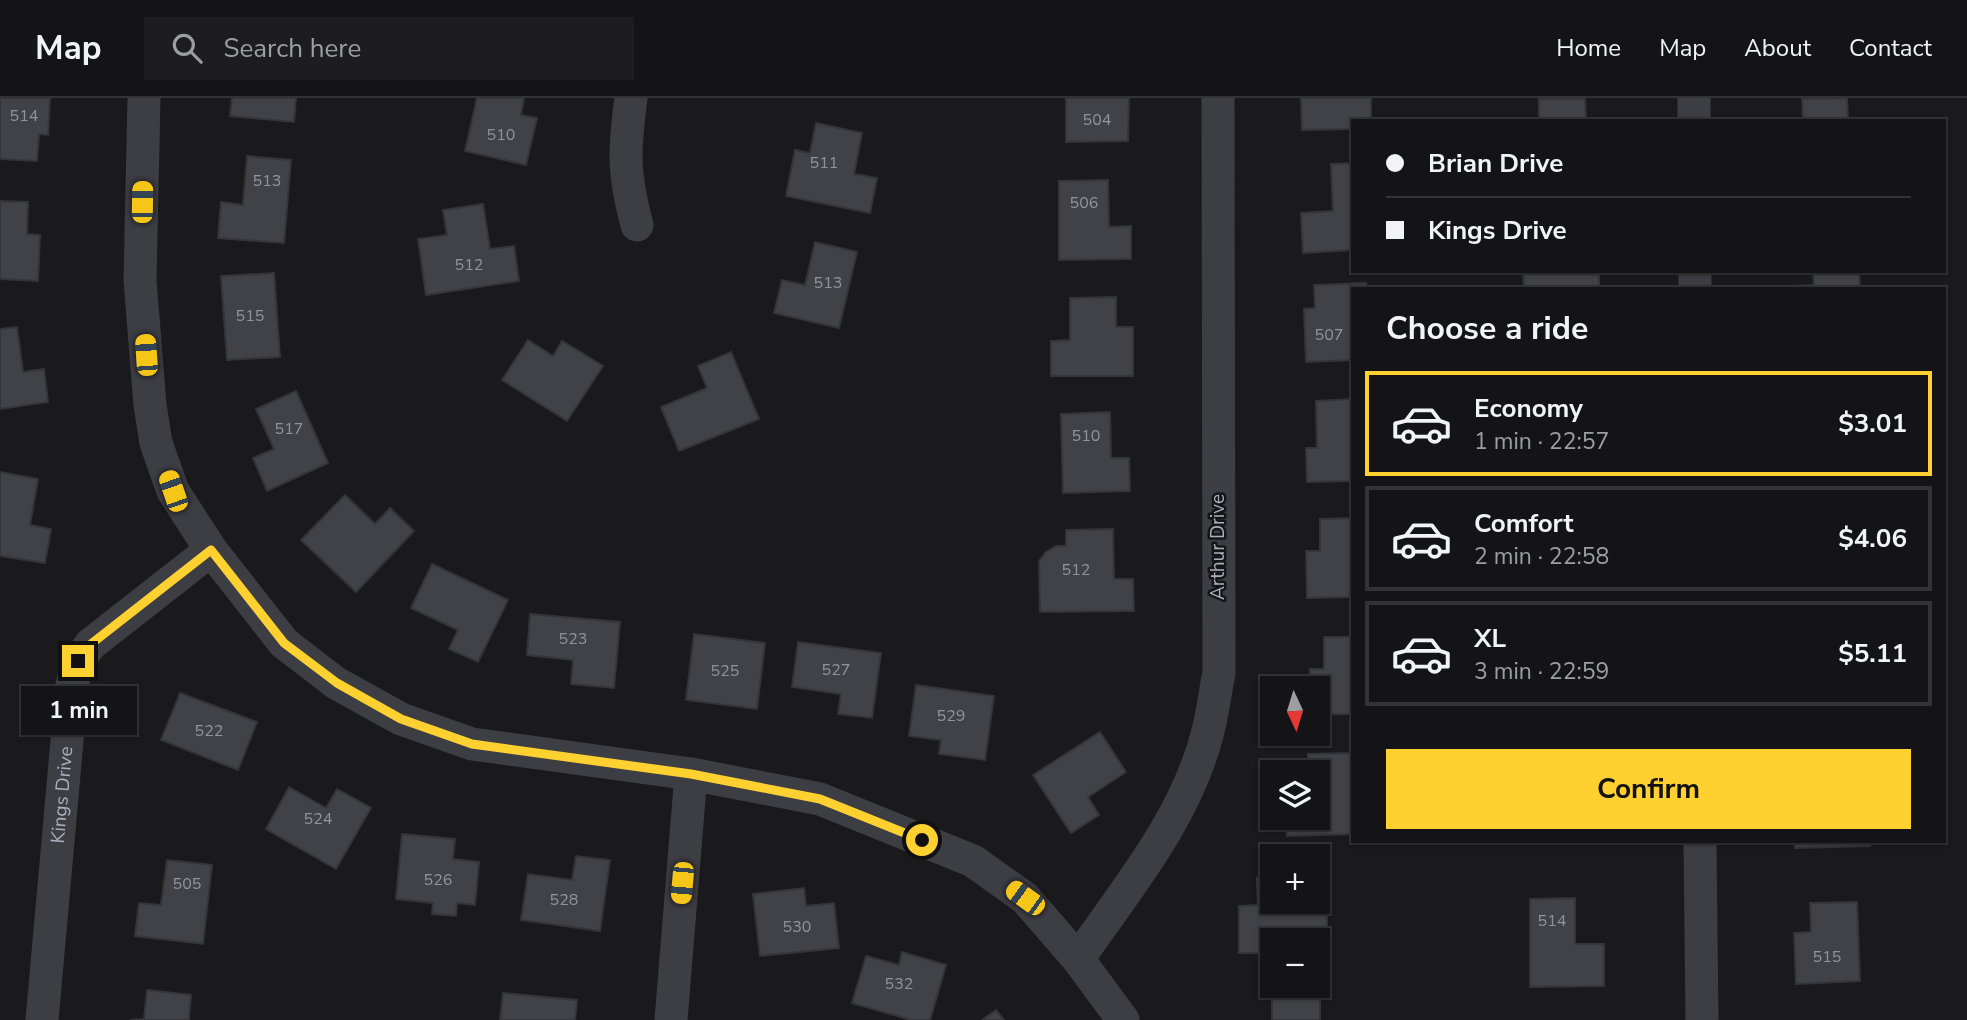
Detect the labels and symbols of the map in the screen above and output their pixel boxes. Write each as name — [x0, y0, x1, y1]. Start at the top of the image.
house number: 514 — [10, 105, 39, 127]
house number: 504 — [1083, 109, 1112, 131]
house number: 510 — [487, 124, 515, 146]
house number: 511 — [810, 152, 838, 174]
house number: 513 — [253, 170, 281, 192]
car — [132, 181, 153, 223]
house number: 506 — [1070, 192, 1098, 214]
house number: 512 — [455, 254, 483, 276]
house number: 513 — [814, 272, 842, 294]
house number: 515 — [236, 305, 264, 327]
house number: 507 — [1315, 324, 1343, 346]
car — [135, 333, 158, 377]
house number: 517 — [275, 418, 303, 440]
house number: 510 — [1072, 425, 1100, 447]
car — [157, 468, 190, 514]
street label: Arthur Drive — [1205, 494, 1231, 600]
house number: 512 — [1062, 559, 1090, 581]
house number: 523 — [559, 628, 587, 650]
route end — [62, 645, 94, 677]
house number: 527 — [822, 659, 850, 681]
house number: 525 — [711, 660, 739, 682]
north arrow — [1260, 676, 1330, 746]
callout: 1 min — [20, 686, 136, 734]
house number: 529 — [937, 705, 965, 727]
house number: 522 — [195, 720, 223, 742]
street label: Kings Drive — [45, 745, 79, 845]
house number: 524 — [304, 808, 333, 830]
route start — [906, 824, 938, 856]
car — [670, 861, 695, 905]
house number: 526 — [424, 869, 452, 891]
house number: 505 — [173, 873, 201, 895]
car — [1002, 877, 1049, 919]
house number: 528 — [550, 889, 578, 911]
house number: 514 — [1538, 910, 1567, 932]
house number: 530 — [783, 916, 811, 938]
house number: 515 — [1813, 946, 1841, 968]
house number: 532 — [885, 973, 913, 995]

